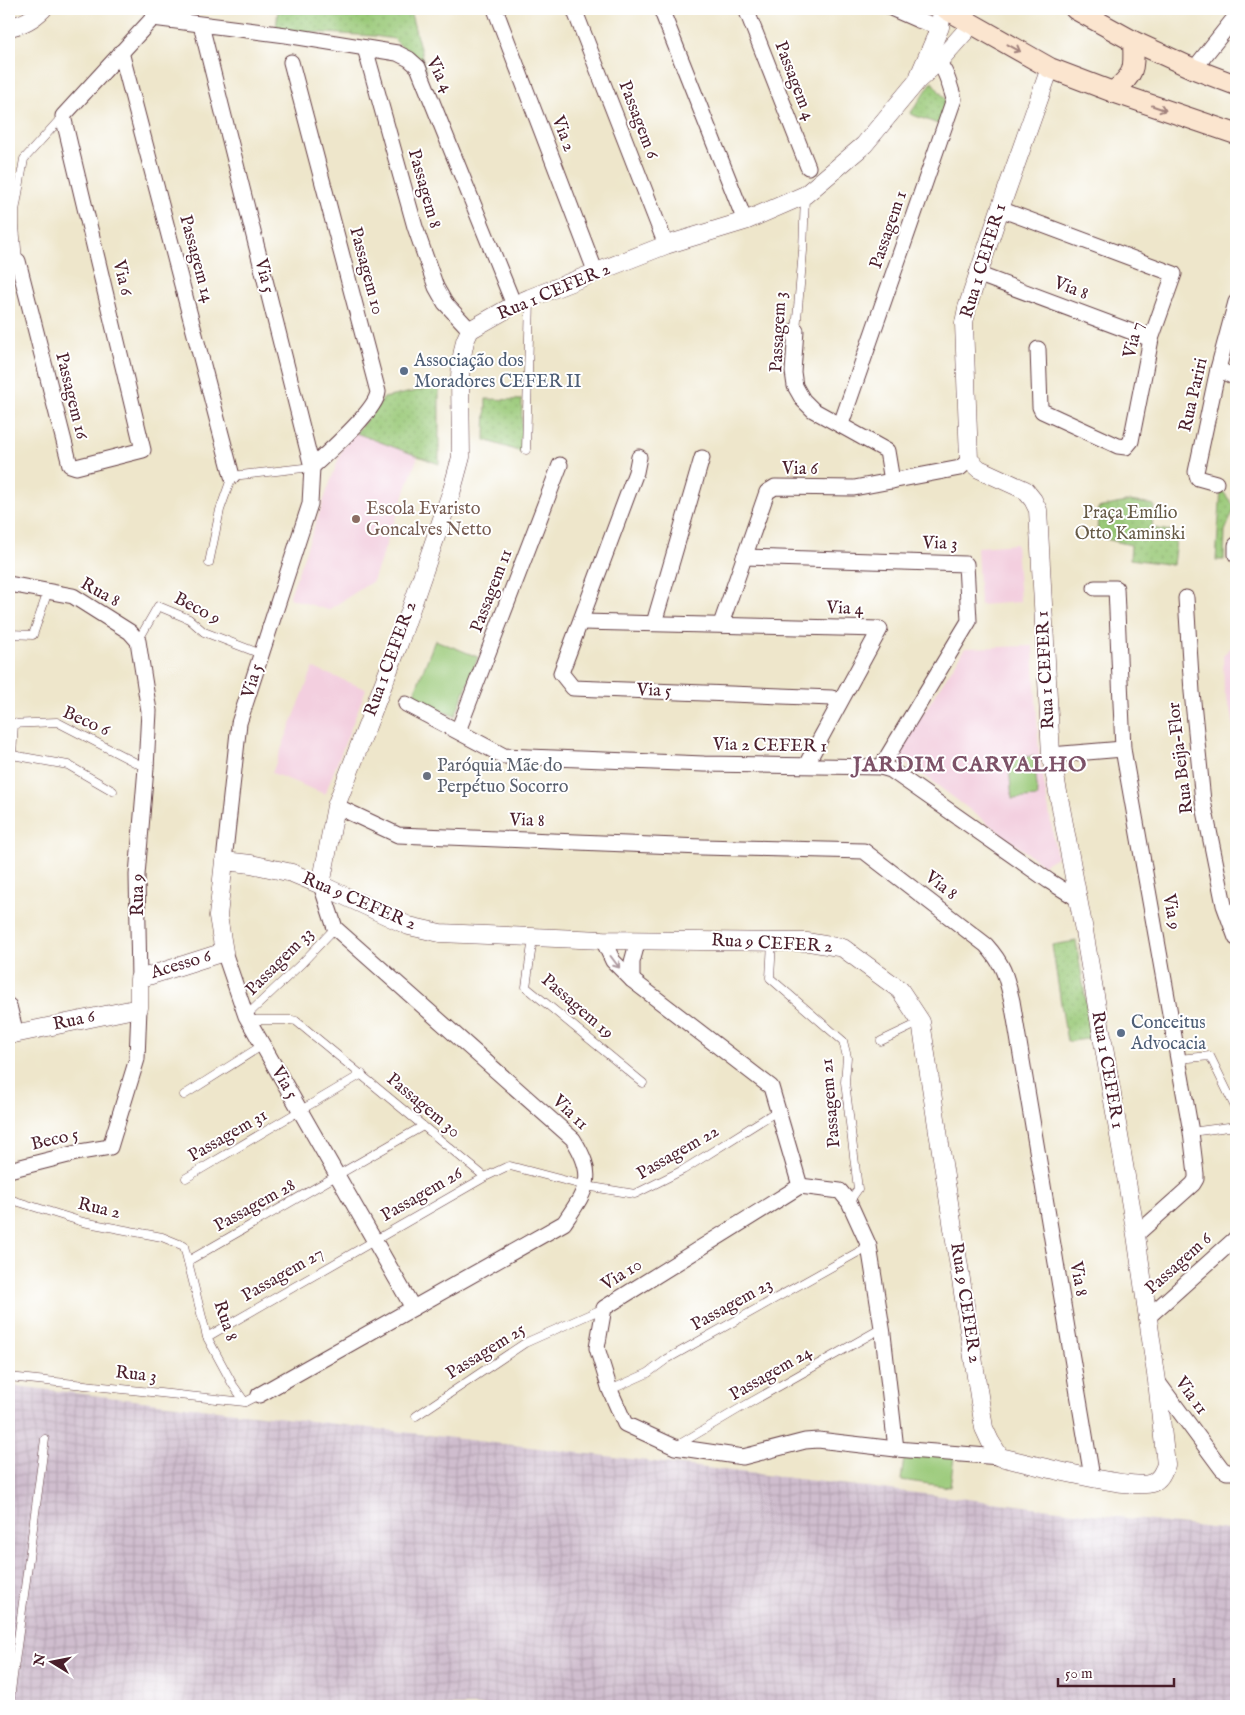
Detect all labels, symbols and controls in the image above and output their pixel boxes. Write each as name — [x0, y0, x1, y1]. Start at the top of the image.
street label: Passagem 4 — [768, 38, 820, 124]
one-way arrow — [1007, 43, 1022, 53]
street label: Via 4 — [420, 52, 458, 97]
street label: Passagem 6 — [613, 78, 664, 163]
one-way arrow — [1151, 104, 1167, 113]
street label: Via 2 — [545, 112, 580, 155]
street label: Passagem 8 — [402, 147, 446, 231]
street label: Passagem 1 — [865, 188, 913, 272]
street label: Rua 1 CEFER 1 — [956, 201, 1012, 321]
street label: Passagem 14 — [173, 213, 219, 306]
street label: Passagem 10 — [343, 225, 389, 317]
street label: Via 5 — [248, 255, 279, 296]
street label: Via 6 — [107, 257, 137, 298]
street label: Rua 1 CEFER 2 — [494, 258, 614, 326]
street label: Via 8 — [1049, 272, 1092, 306]
street label: Passagem 3 — [765, 291, 793, 373]
street label: Via 7 — [1118, 319, 1150, 362]
street label: Passagem 16 — [49, 350, 93, 442]
place label: Associação dos Moradores CEFER II — [413, 350, 582, 394]
street label: Rua Pariri — [1174, 355, 1214, 434]
marker: Associação dos Moradores CEFER II — [398, 365, 410, 377]
street label: Via 6 — [781, 458, 818, 481]
place label: Escola Evaristo Goncalves Netto — [366, 498, 492, 542]
park label: Praça Emílio Otto Kaminski — [1075, 502, 1186, 546]
marker: Escola Evaristo Goncalves Netto — [350, 513, 362, 525]
street label: Via 3 — [921, 532, 958, 556]
street label: Passagem 11 — [466, 546, 518, 636]
street label: Rua 8 — [76, 573, 124, 613]
street label: Beco 9 — [170, 587, 224, 631]
street label: Via 4 — [825, 597, 864, 621]
street label: Rua 1 CEFER 2 — [360, 598, 422, 720]
street label: Rua 1 CEFER 1 — [1031, 610, 1061, 730]
street label: Via 5 — [237, 661, 269, 702]
street label: Via 5 — [635, 679, 672, 703]
street label: Rua Beija-Flor — [1163, 700, 1199, 815]
street label: Beco 6 — [59, 702, 113, 743]
street label: Via 2 CEFER 1 — [712, 733, 827, 758]
district label: JARDIM CARVALHO — [850, 751, 1087, 779]
place label: Paróquia Mãe do Perpétuo Socorro — [437, 755, 569, 799]
marker: Paróquia Mãe do Perpétuo Socorro — [421, 770, 433, 782]
street label: Via 8 — [508, 809, 545, 833]
street label: Via 8 — [919, 865, 962, 906]
street label: Rua 9 CEFER 2 — [299, 868, 419, 936]
street label: Rua 9 — [127, 874, 150, 916]
street label: Via 9 — [1156, 891, 1185, 932]
street label: Passagem 33 — [241, 923, 319, 1001]
street label: Rua 9 CEFER 2 — [711, 929, 833, 959]
street label: Acesso 6 — [147, 945, 214, 985]
one-way arrow — [609, 955, 620, 968]
street label: Passagem 19 — [536, 969, 618, 1045]
street label: Rua 6 — [51, 1005, 97, 1037]
street label: Rua 1 CEFER 1 — [1085, 1010, 1129, 1130]
place label: Conceitus Advocacia — [1130, 1012, 1206, 1056]
marker: Conceitus Advocacia — [1115, 1027, 1127, 1039]
street label: Passagem 21 — [816, 1057, 846, 1149]
street label: Via 5 — [265, 1061, 303, 1104]
street label: Passagem 30 — [381, 1068, 465, 1144]
street label: Via 11 — [546, 1090, 593, 1136]
street label: Passagem 31 — [184, 1104, 272, 1168]
street label: Passagem 22 — [633, 1120, 723, 1186]
street label: Beco 5 — [29, 1123, 81, 1157]
street label: Passagem 26 — [377, 1162, 467, 1228]
street label: Passagem 28 — [210, 1174, 300, 1238]
street label: Rua 2 — [75, 1193, 123, 1225]
street label: Passagem 6 — [1141, 1228, 1217, 1300]
street label: Rua 9 CEFER 2 — [944, 1241, 986, 1365]
street label: Passagem 27 — [238, 1242, 328, 1308]
street label: Via 10 — [597, 1254, 647, 1297]
street label: Via 8 — [1063, 1259, 1092, 1298]
street label: Passagem 23 — [687, 1273, 777, 1337]
street label: Rua 8 — [207, 1298, 243, 1344]
street label: Passagem 25 — [442, 1318, 530, 1385]
street label: Passagem 24 — [726, 1341, 817, 1407]
street label: Rua 3 — [114, 1361, 158, 1389]
street label: Via 11 — [1169, 1372, 1213, 1420]
north arrow — [28, 1638, 78, 1688]
text: N — [30, 1652, 50, 1668]
scale bar — [1058, 1655, 1174, 1687]
text: 50 m — [1065, 1664, 1093, 1683]

